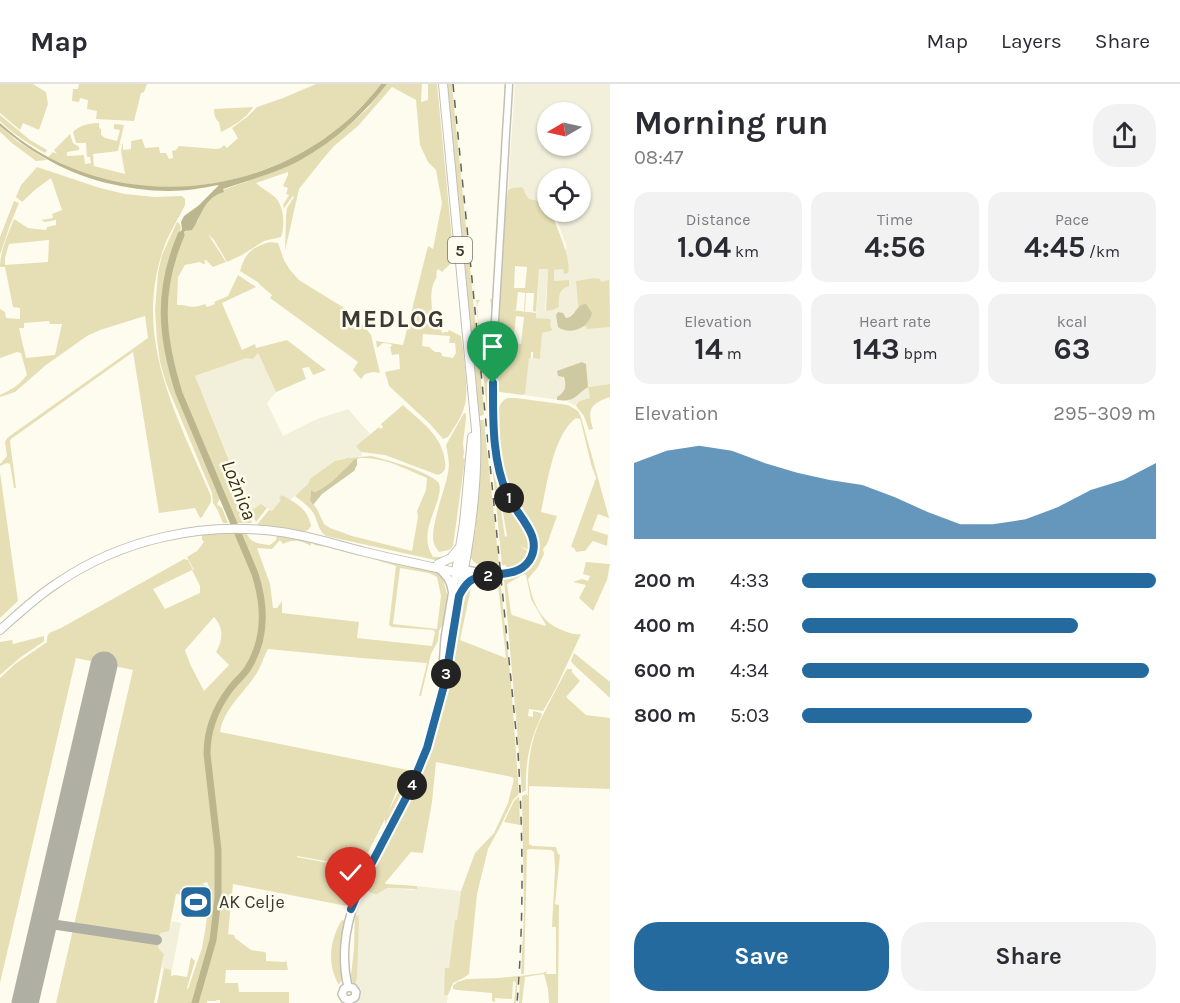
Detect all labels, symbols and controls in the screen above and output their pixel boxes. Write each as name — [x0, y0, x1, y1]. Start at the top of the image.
text: Map — [30, 25, 88, 58]
text: Map — [926, 29, 968, 53]
text: Layers — [1001, 29, 1062, 53]
text: Share — [1095, 29, 1150, 53]
north arrow — [537, 102, 591, 156]
map controls — [537, 102, 591, 222]
text: Morning run — [634, 104, 828, 142]
button: share — [1093, 104, 1156, 167]
text: 08:47 — [634, 146, 683, 169]
button: locate — [537, 168, 591, 222]
text: Distance — [686, 210, 750, 229]
text: Time — [877, 210, 913, 229]
text: Pace — [1055, 210, 1089, 229]
text: 1.04 — [677, 229, 731, 265]
text: 4:56 — [864, 229, 926, 265]
text: 4:45 — [1024, 229, 1085, 265]
road number: 5 — [448, 237, 472, 263]
text: km — [731, 242, 759, 261]
text: /km — [1085, 242, 1120, 261]
district label: MEDLOG — [340, 305, 446, 333]
text: Elevation — [684, 312, 752, 331]
text: Heart rate — [859, 312, 931, 331]
text: kcal — [1057, 312, 1087, 331]
pin — [467, 321, 518, 383]
icon: arrive — [476, 330, 509, 363]
text: 14 — [694, 331, 723, 367]
text: 143 — [853, 331, 900, 367]
text: 63 — [1054, 331, 1090, 367]
text: m — [723, 344, 742, 363]
text: bpm — [900, 344, 937, 363]
text: Elevation — [634, 402, 719, 425]
text: 295–309 m — [1053, 402, 1156, 425]
water label: Ložnica — [217, 457, 261, 523]
pin: 1 — [494, 483, 524, 513]
text: 1 — [506, 488, 512, 507]
pin: 2 — [473, 561, 503, 591]
text: 2 — [483, 566, 493, 585]
text: 200 m — [634, 569, 695, 592]
text: 4:33 — [730, 569, 769, 592]
text: 400 m — [634, 614, 695, 637]
text: 4:50 — [730, 614, 769, 637]
pin: 3 — [431, 659, 461, 689]
text: 600 m — [634, 659, 695, 682]
text: 4:34 — [730, 659, 769, 682]
text: 3 — [441, 664, 451, 683]
text: 800 m — [634, 704, 696, 727]
text: 5:03 — [730, 704, 770, 727]
pin: 4 — [397, 770, 427, 800]
text: 4 — [407, 775, 417, 794]
pin — [325, 847, 376, 909]
icon: check — [334, 856, 367, 889]
sports icon: AK Celje — [178, 884, 214, 920]
place label: AK Celje — [219, 891, 285, 913]
button: Save — [634, 922, 889, 991]
button: Share — [901, 922, 1156, 991]

